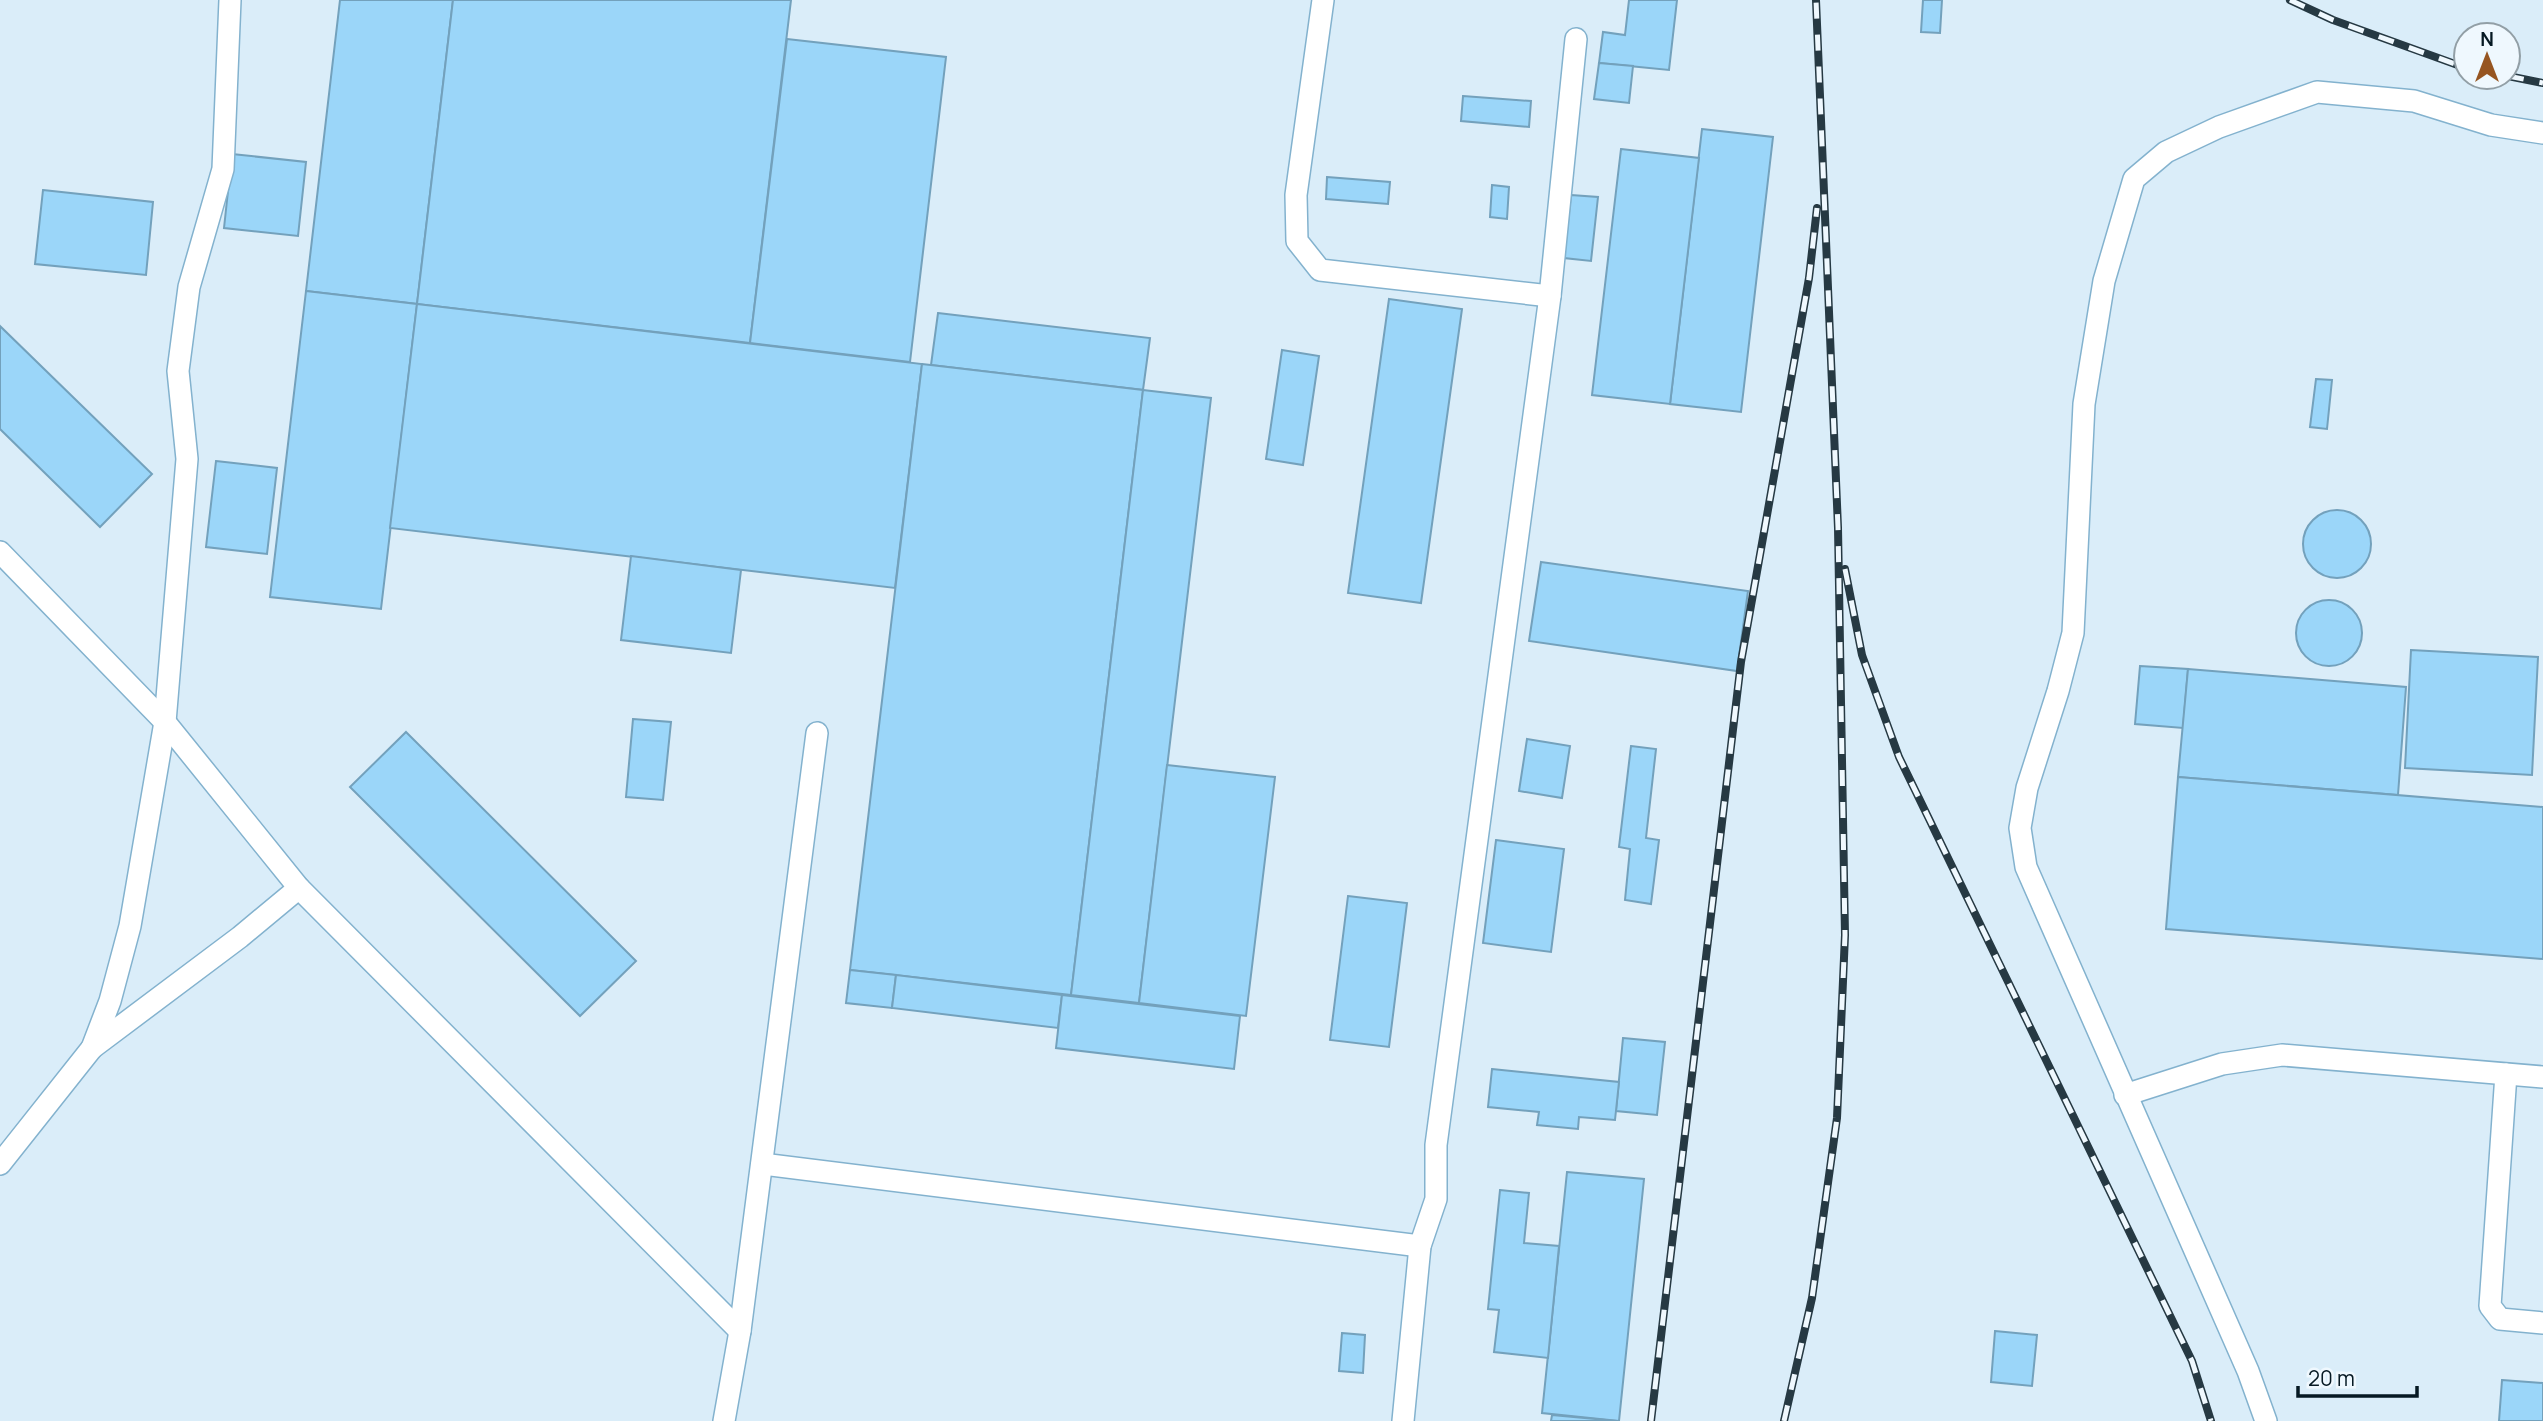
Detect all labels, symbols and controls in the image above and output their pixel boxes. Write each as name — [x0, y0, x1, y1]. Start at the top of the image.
north arrow — [2452, 21, 2522, 91]
text: N — [2480, 26, 2494, 52]
scale bar — [2298, 1354, 2417, 1398]
text: 20 m — [2308, 1364, 2355, 1392]

